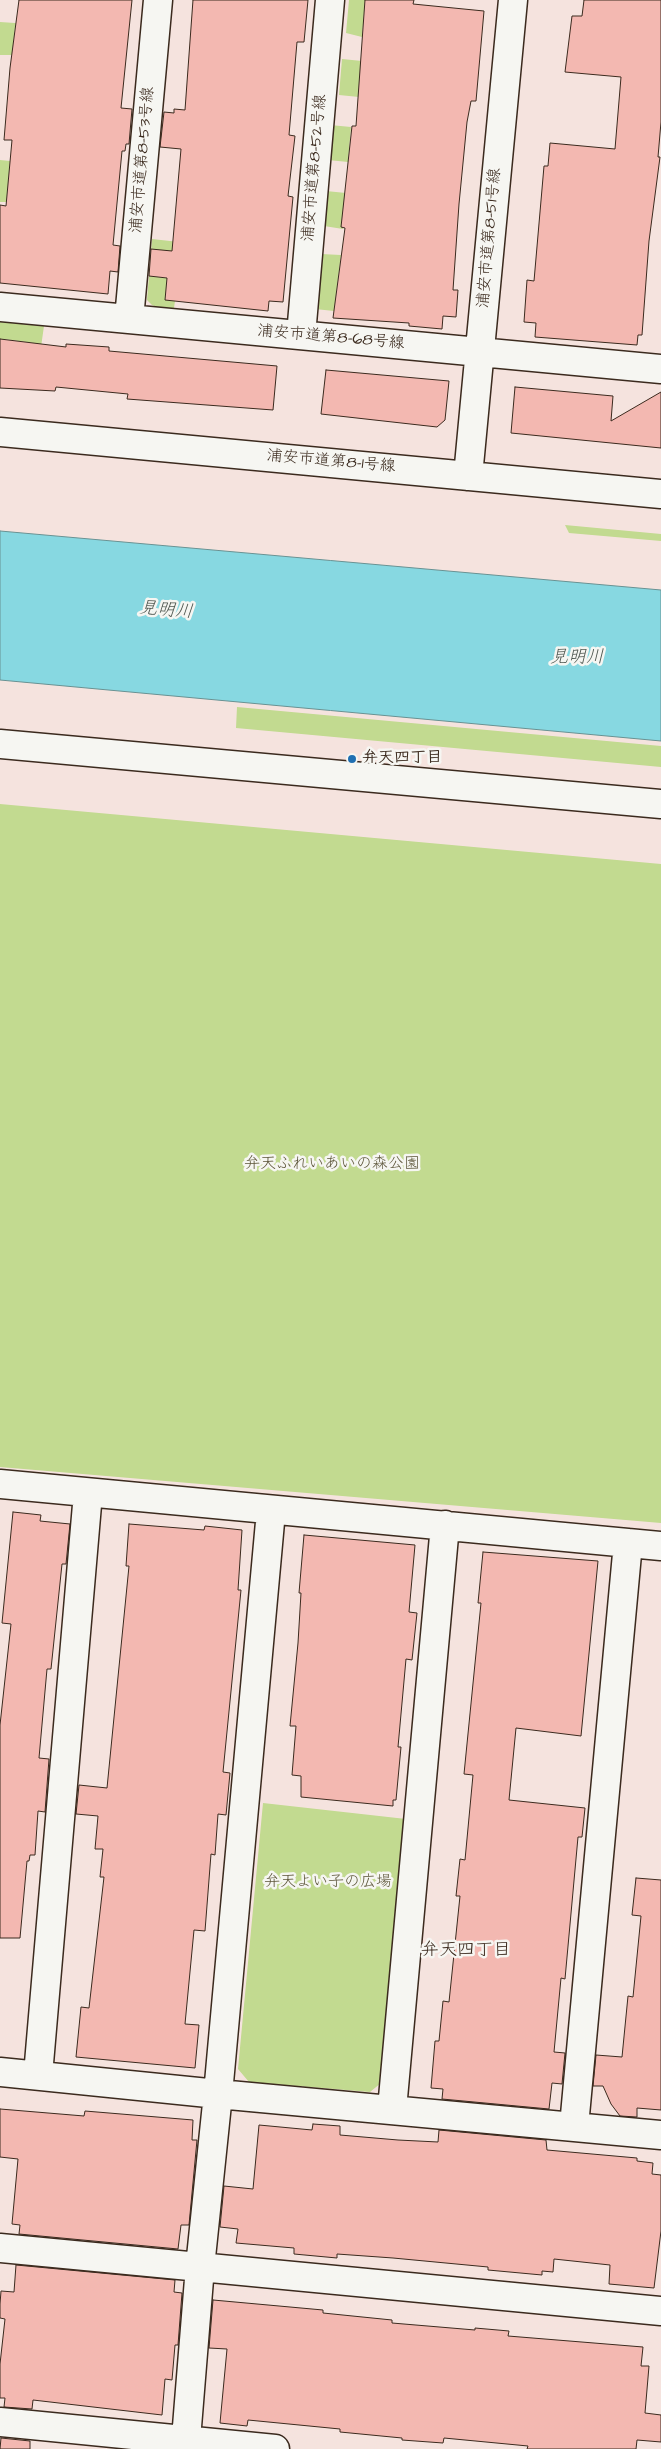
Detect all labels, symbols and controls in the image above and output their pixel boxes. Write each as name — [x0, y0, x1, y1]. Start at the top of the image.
street label: 浦安市道第8-53号線 — [127, 86, 159, 234]
street label: 浦安市道第8-52号線 — [299, 94, 331, 242]
street label: 浦安市道第8-51号線 — [474, 167, 506, 309]
street label: 浦安市道第8-68号線 — [257, 322, 405, 354]
street label: 浦安市道第8-1号線 — [266, 447, 396, 477]
water label: 見明川 — [138, 598, 194, 624]
water label: 見明川 — [550, 647, 604, 669]
place label: 弁天四丁目 — [362, 749, 442, 769]
marker: 弁天四丁目 — [346, 753, 358, 765]
park label: 弁天ふれいあいの森公園 — [244, 1155, 420, 1175]
park label: 弁天よい子の広場 — [264, 1873, 392, 1893]
district label: 弁天四丁目 — [421, 1940, 511, 1962]

